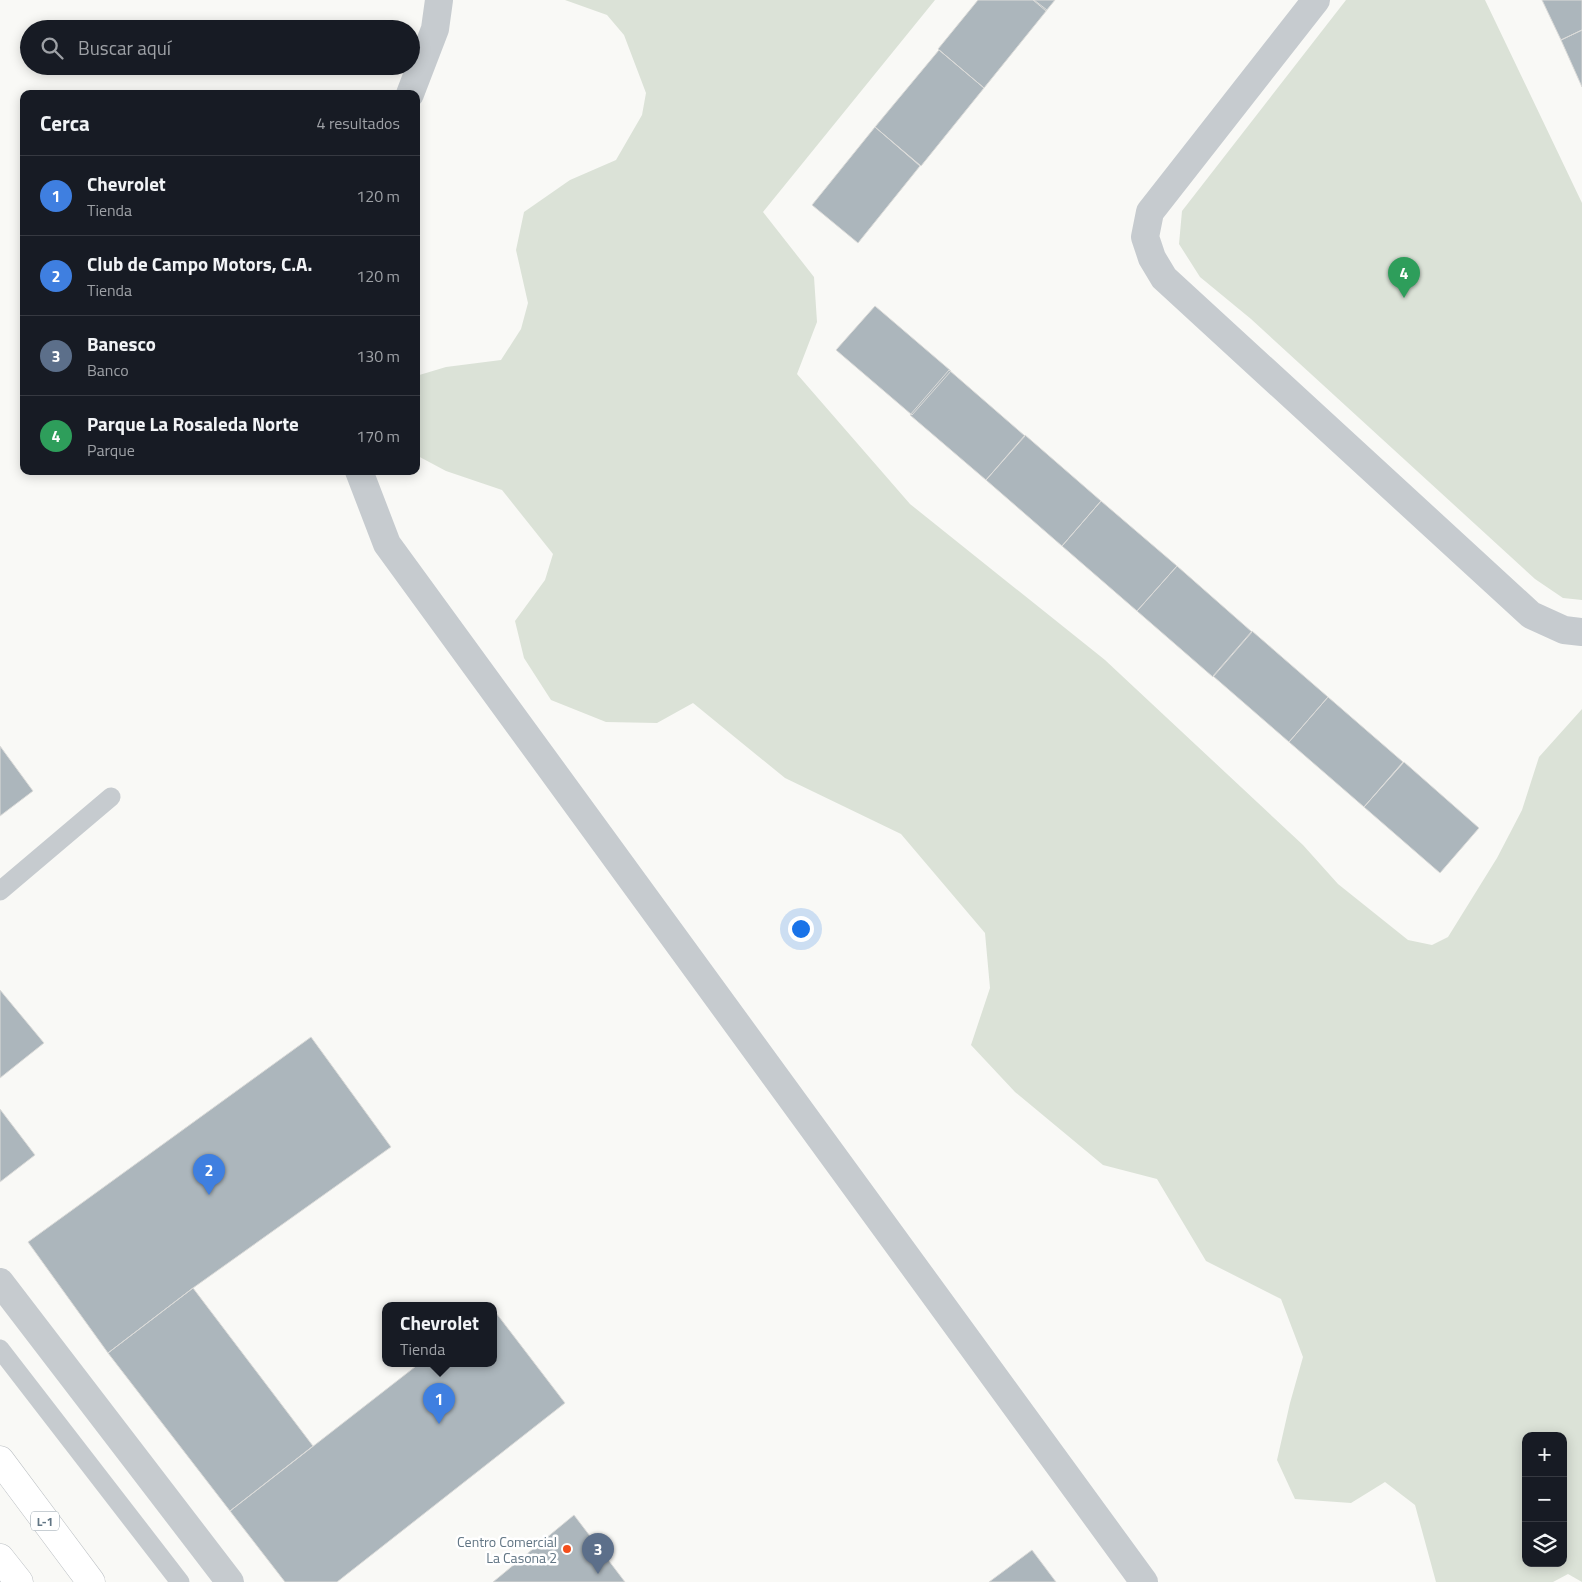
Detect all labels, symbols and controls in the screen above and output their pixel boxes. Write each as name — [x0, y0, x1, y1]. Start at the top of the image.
search box — [20, 20, 420, 75]
text: Buscar aquí — [78, 33, 171, 62]
icon: search — [38, 34, 66, 62]
text: Cerca — [40, 107, 90, 139]
text: 4 resultados — [316, 111, 400, 135]
text: Chevrolet — [87, 169, 166, 198]
text: 1 — [52, 184, 60, 208]
text: 120 m — [356, 184, 400, 208]
text: Tienda — [87, 198, 132, 222]
text: Club de Campo Motors, C.A. — [87, 249, 312, 278]
pin: 4 — [1388, 257, 1420, 298]
text: 2 — [52, 264, 60, 288]
text: 120 m — [356, 264, 400, 288]
text: Tienda — [87, 278, 132, 302]
text: Banesco — [87, 329, 156, 358]
text: 3 — [52, 344, 60, 368]
text: 130 m — [356, 344, 400, 368]
text: Banco — [87, 358, 129, 382]
text: Parque La Rosaleda Norte — [87, 409, 299, 438]
text: 4 — [52, 424, 60, 448]
text: 170 m — [356, 424, 400, 448]
text: Parque — [87, 438, 135, 462]
your location — [788, 916, 814, 942]
pin: 2 — [193, 1154, 225, 1195]
popup — [382, 1302, 497, 1367]
text: Chevrolet — [400, 1308, 479, 1337]
text: Tienda — [400, 1337, 445, 1361]
pin: 1 — [423, 1383, 455, 1424]
map controls — [1522, 1432, 1567, 1567]
button: + — [1522, 1432, 1567, 1477]
button: − — [1522, 1477, 1567, 1522]
road number: L-1 — [31, 1512, 59, 1530]
button: layers — [1522, 1522, 1567, 1567]
place label: Centro Comercial La Casona 2 — [457, 1531, 557, 1568]
pin: 3 — [582, 1533, 614, 1574]
marker: Centro Comercial La Casona 2 — [561, 1543, 573, 1555]

